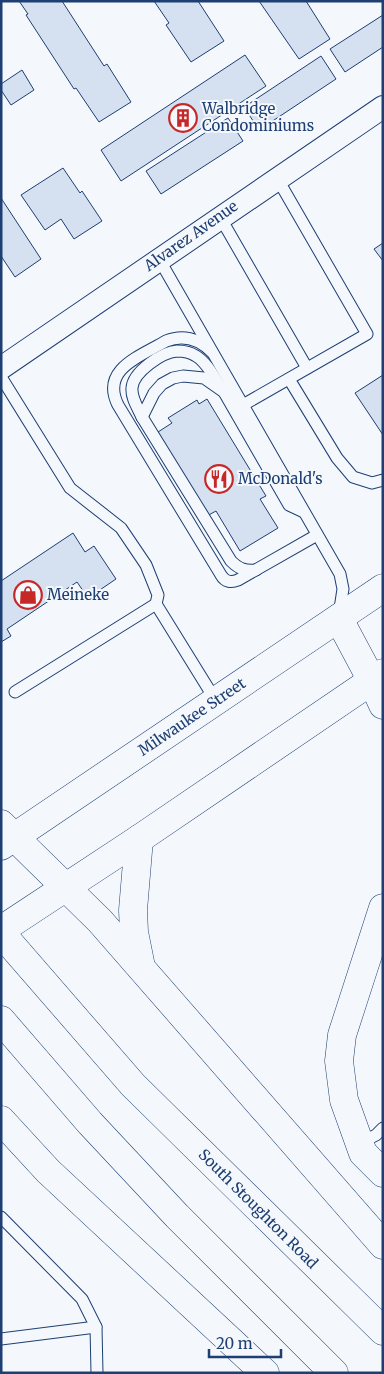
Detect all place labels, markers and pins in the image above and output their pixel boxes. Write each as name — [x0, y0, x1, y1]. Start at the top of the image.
place label: Walbridge Condominiums — [201, 99, 314, 135]
building icon: Walbridge Condominiums — [168, 103, 198, 133]
restaurant icon: McDonald's — [204, 464, 234, 494]
place label: McDonald's — [238, 469, 323, 488]
shop icon: Meineke — [13, 580, 43, 610]
place label: Meineke — [47, 585, 109, 604]

